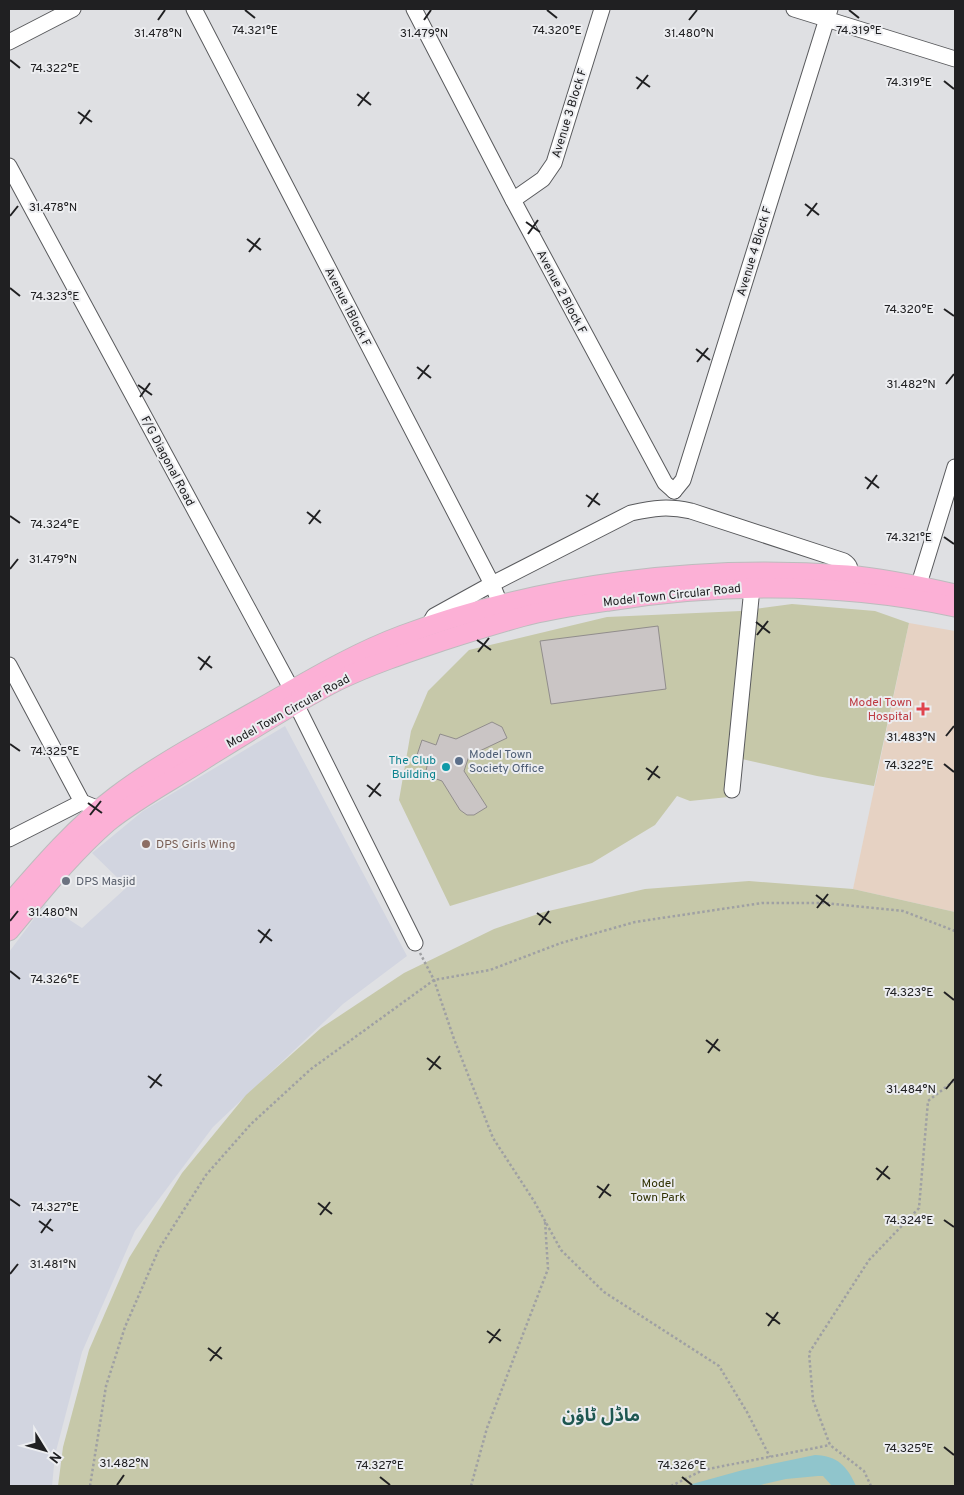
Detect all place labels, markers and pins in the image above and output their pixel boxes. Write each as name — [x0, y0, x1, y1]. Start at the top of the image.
place label: Model Town Hospital — [849, 695, 912, 725]
marker: Model Town Hospital — [916, 702, 930, 716]
place label: Model Town Society Office — [469, 747, 544, 777]
place label: The Club Building — [388, 753, 436, 783]
marker: Model Town Society Office — [453, 755, 465, 767]
marker: The Club Building — [440, 761, 452, 773]
place label: DPS Girls Wing — [156, 837, 236, 853]
marker: DPS Girls Wing — [140, 838, 152, 850]
place label: DPS Masjid — [76, 874, 136, 890]
marker: DPS Masjid — [60, 875, 72, 887]

